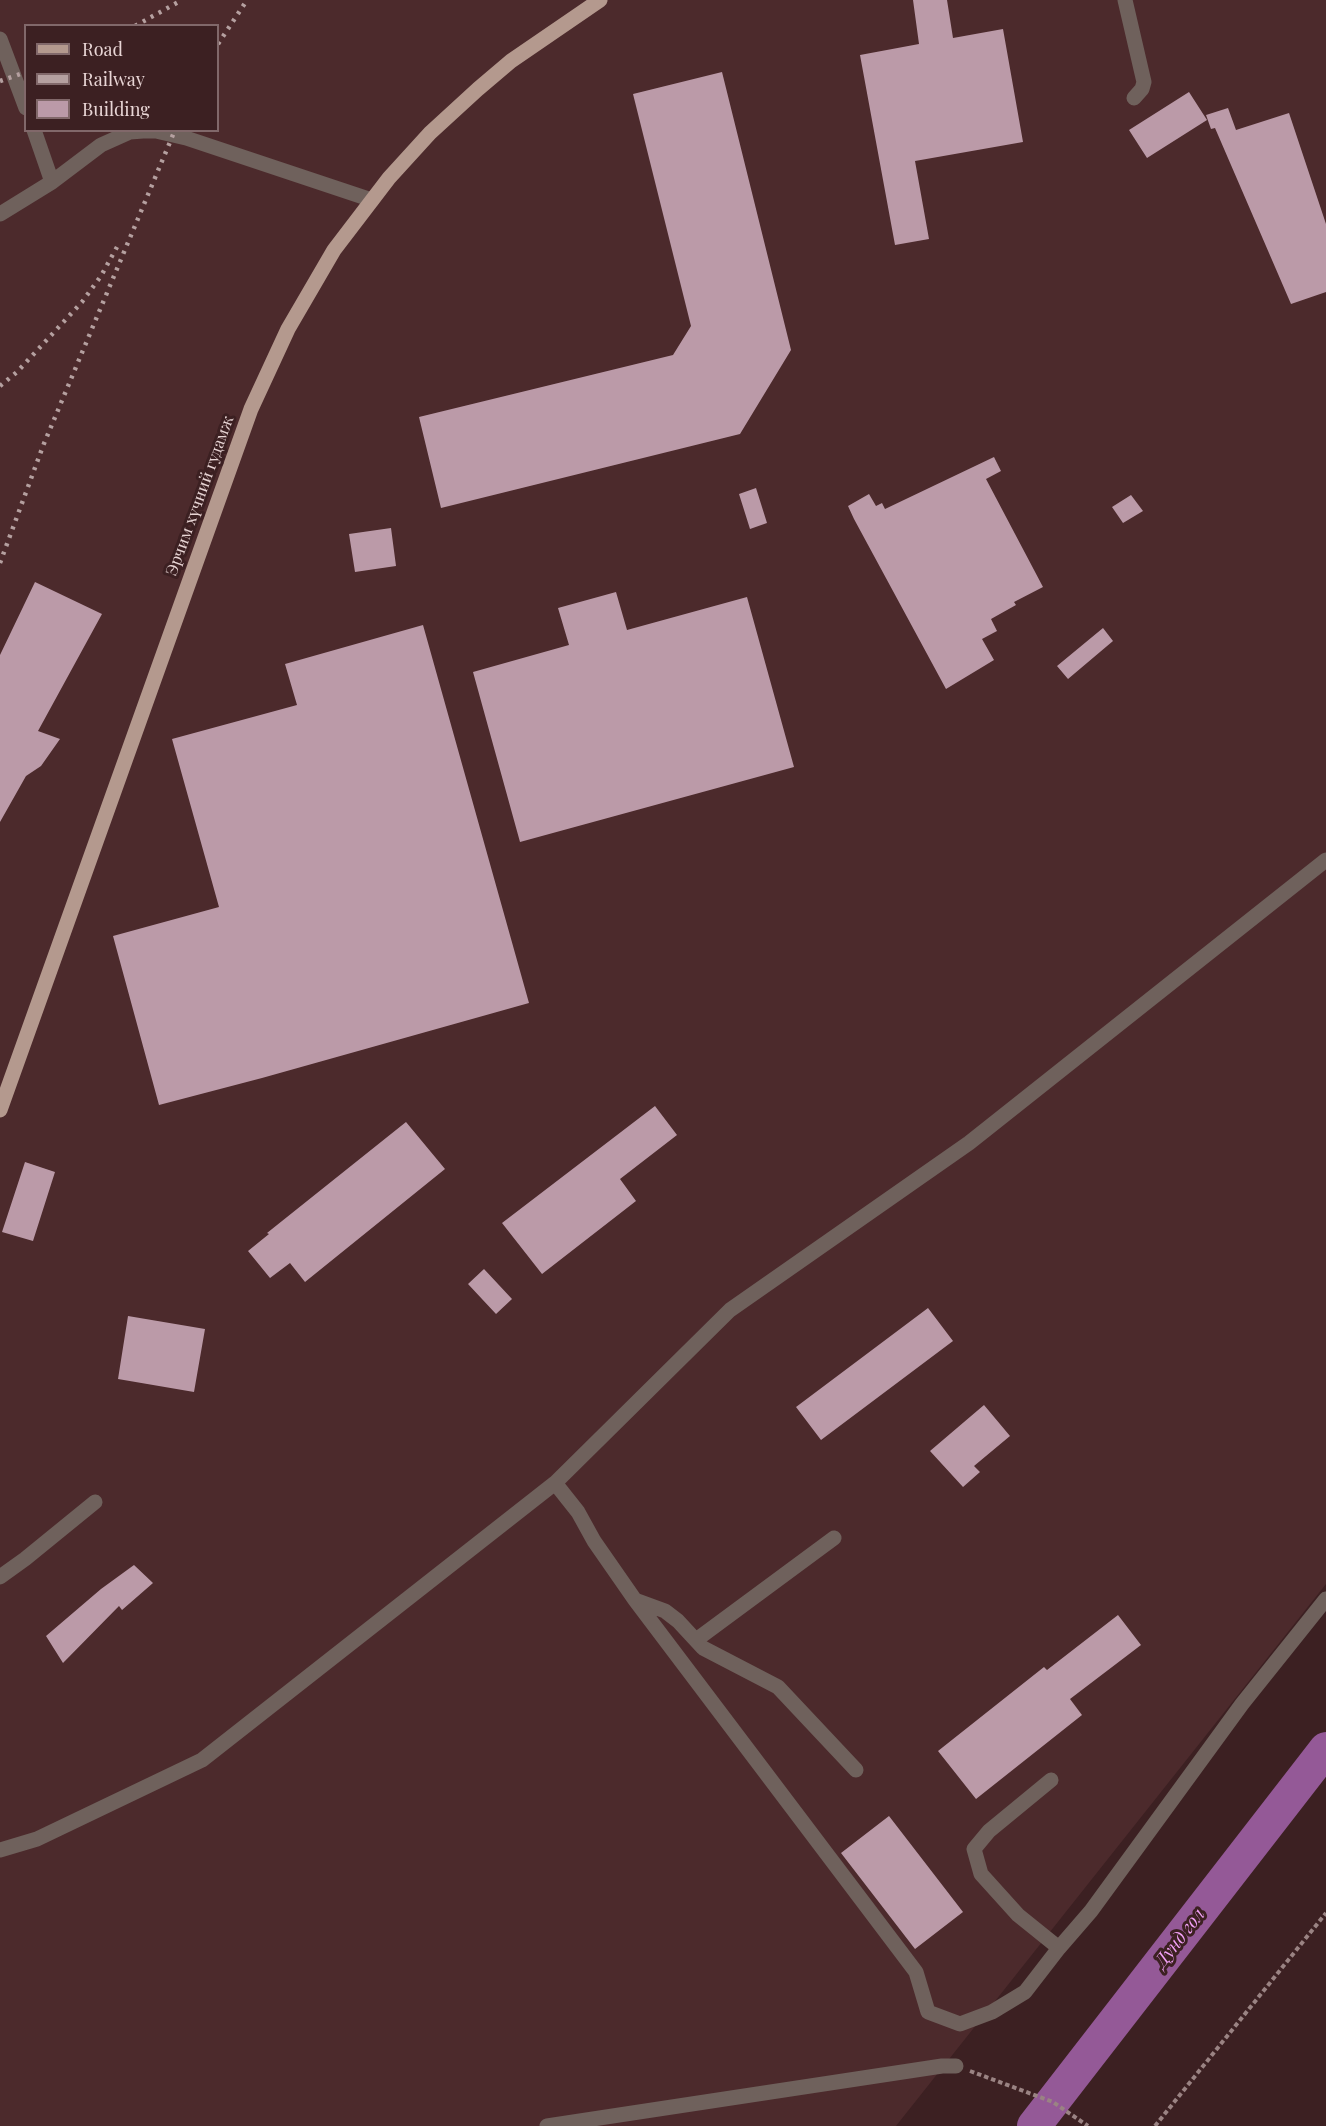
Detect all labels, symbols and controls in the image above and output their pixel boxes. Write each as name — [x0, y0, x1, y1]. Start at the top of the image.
legend — [24, 24, 219, 132]
text: Road — [82, 37, 123, 61]
text: Railway — [82, 67, 145, 91]
text: Building — [82, 97, 150, 121]
street label: Эрчим хүчний гудамж — [162, 413, 238, 579]
water label: Дунд гол — [1150, 1904, 1210, 1972]

